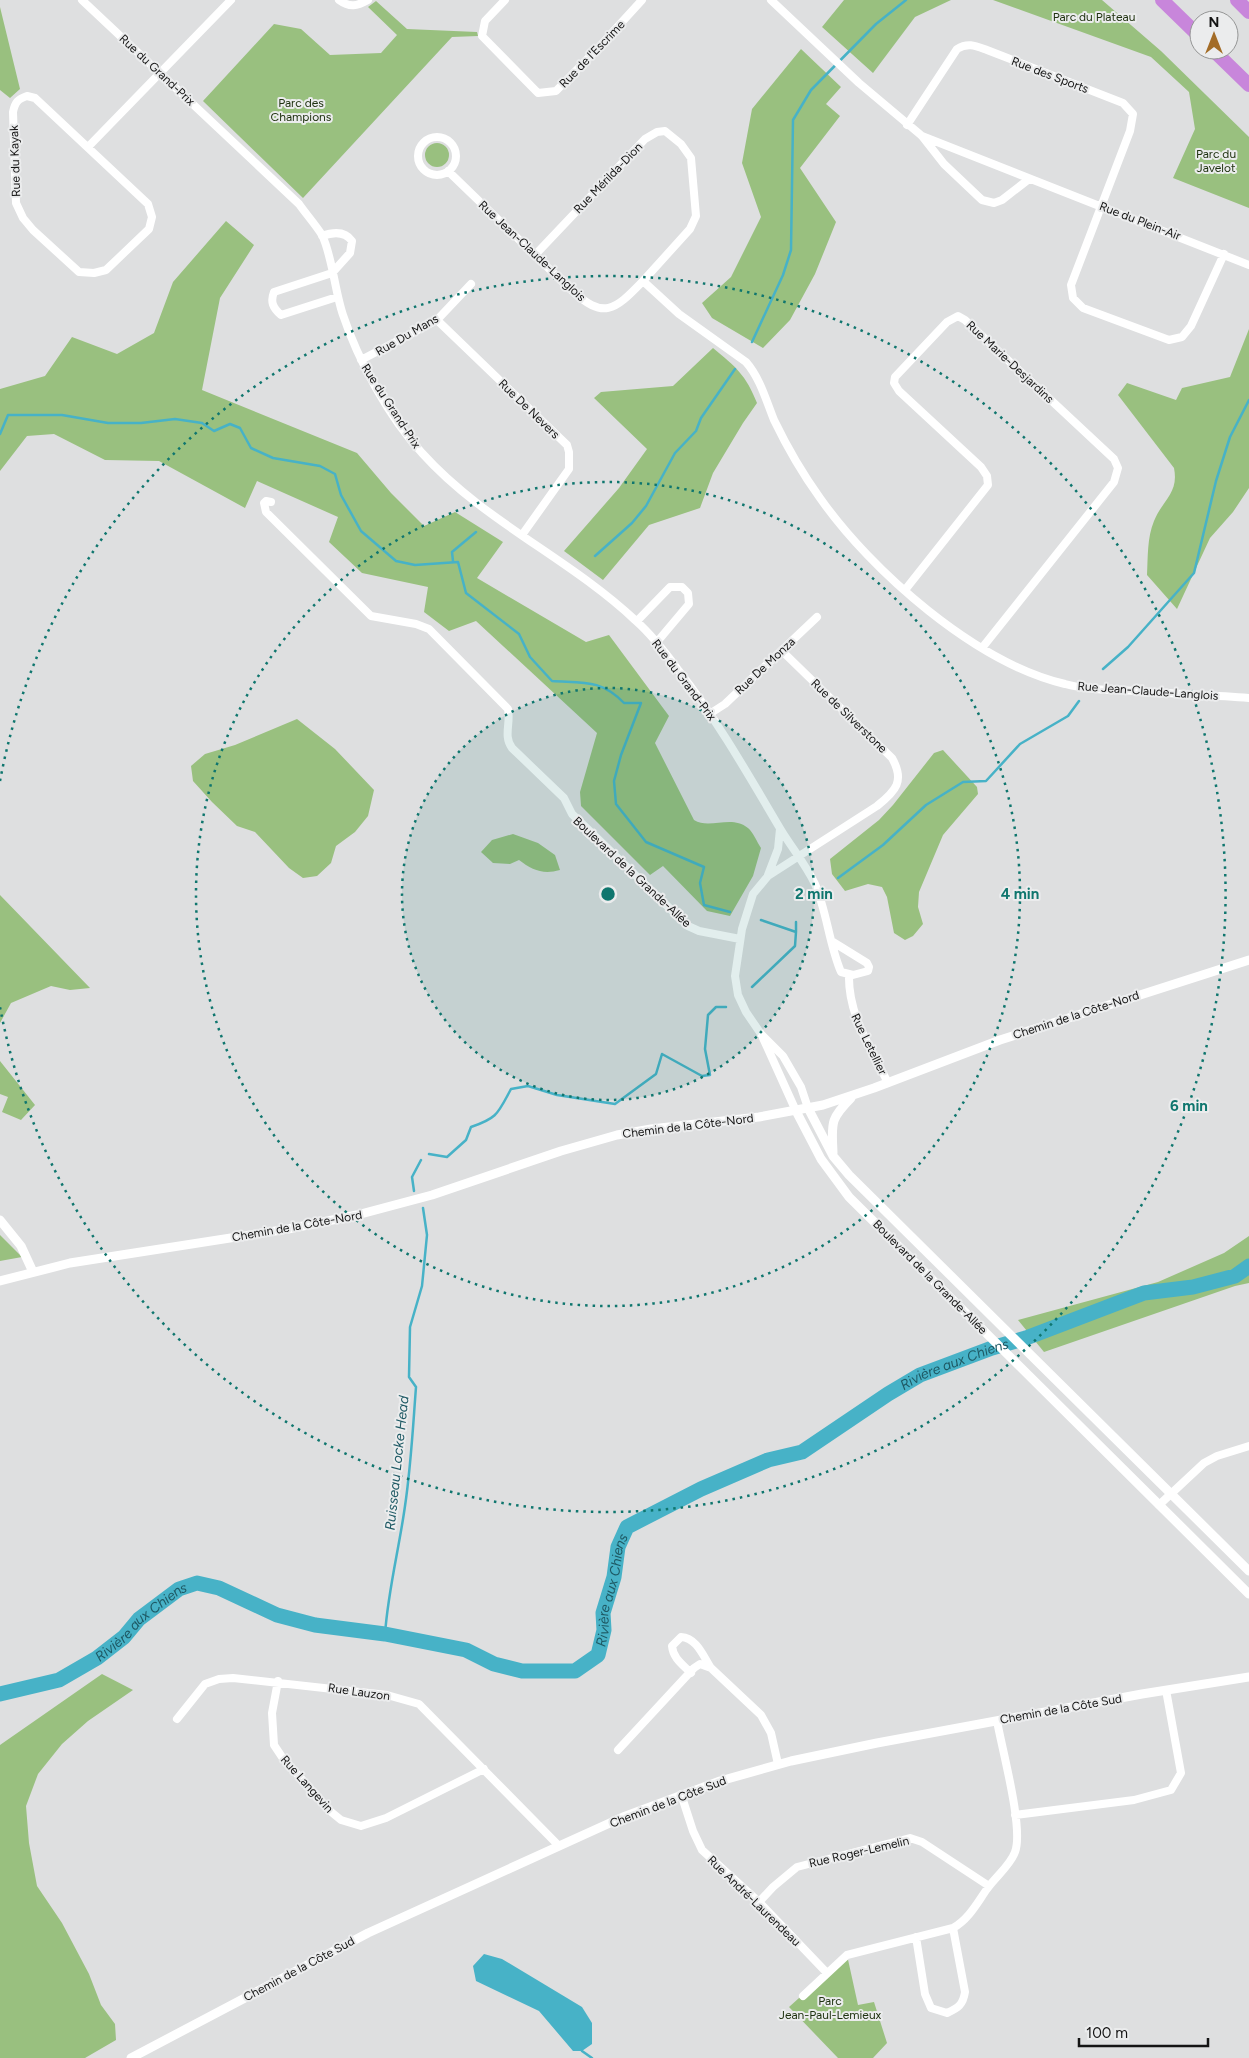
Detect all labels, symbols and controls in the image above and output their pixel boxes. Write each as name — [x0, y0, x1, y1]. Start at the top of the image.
park label: Parc du Plateau — [1053, 10, 1135, 24]
north arrow — [1189, 10, 1239, 60]
text: N — [1209, 14, 1219, 31]
street label: Rue de l'Escrime — [556, 17, 628, 91]
street label: Rue du Grand-Prix — [116, 31, 198, 109]
street label: Rue des Sports — [1009, 54, 1091, 96]
park label: Parc des Champions — [271, 96, 332, 124]
street label: Rue du Kayak — [7, 125, 23, 197]
street label: Rue Mérilda-Dion — [571, 140, 645, 216]
park label: Parc du Javelot — [1196, 147, 1236, 175]
street label: Rue Jean-Claude-Langlois — [476, 198, 589, 304]
street label: Rue du Plein-Air — [1097, 199, 1183, 243]
street label: Rue Du Mans — [373, 311, 441, 359]
street label: Rue Marie-Desjardins — [963, 318, 1057, 406]
street label: Rue du Grand-Prix — [358, 361, 424, 451]
street label: Rue De Nevers — [496, 376, 563, 442]
street label: Rue De Monza — [732, 635, 798, 697]
street label: Rue du Grand-Prix — [649, 637, 719, 724]
street label: Rue de Silverstone — [808, 676, 890, 756]
street label: Rue Jean-Claude-Langlois — [1077, 679, 1219, 703]
street label: Boulevard de la Grande-Allée — [570, 814, 694, 931]
centre of rings — [599, 885, 617, 903]
text: 2 min — [795, 885, 833, 903]
text: 4 min — [1001, 885, 1039, 903]
street label: Chemin de la Côte-Nord — [1011, 988, 1141, 1042]
street label: Rue Letellier — [848, 1011, 890, 1077]
text: 6 min — [1170, 1097, 1208, 1115]
street label: Chemin de la Côte-Nord — [622, 1111, 754, 1141]
street label: Chemin de la Côte-Nord — [231, 1208, 363, 1244]
street label: Boulevard de la Grande-Allée — [870, 1217, 990, 1337]
water label: Rivière aux Chiens — [897, 1335, 1011, 1393]
water label: Ruisseau Locke Head — [381, 1394, 413, 1531]
water label: Rivière aux Chiens — [592, 1531, 632, 1648]
water label: Rivière aux Chiens — [92, 1578, 189, 1665]
street label: Rue Lauzon — [327, 1681, 391, 1703]
street label: Chemin de la Côte Sud — [999, 1691, 1123, 1727]
street label: Rue Langevin — [278, 1753, 336, 1816]
street label: Chemin de la Côte Sud — [608, 1773, 728, 1831]
street label: Rue Roger-Lemelin — [807, 1834, 911, 1870]
street label: Rue André-Laurendeau — [705, 1853, 803, 1949]
street label: Chemin de la Côte Sud — [241, 1934, 357, 2004]
park label: Parc Jean-Paul-Lemieux — [779, 1994, 882, 2022]
scale bar — [1079, 2016, 1208, 2048]
text: 100 m — [1086, 2024, 1128, 2042]

